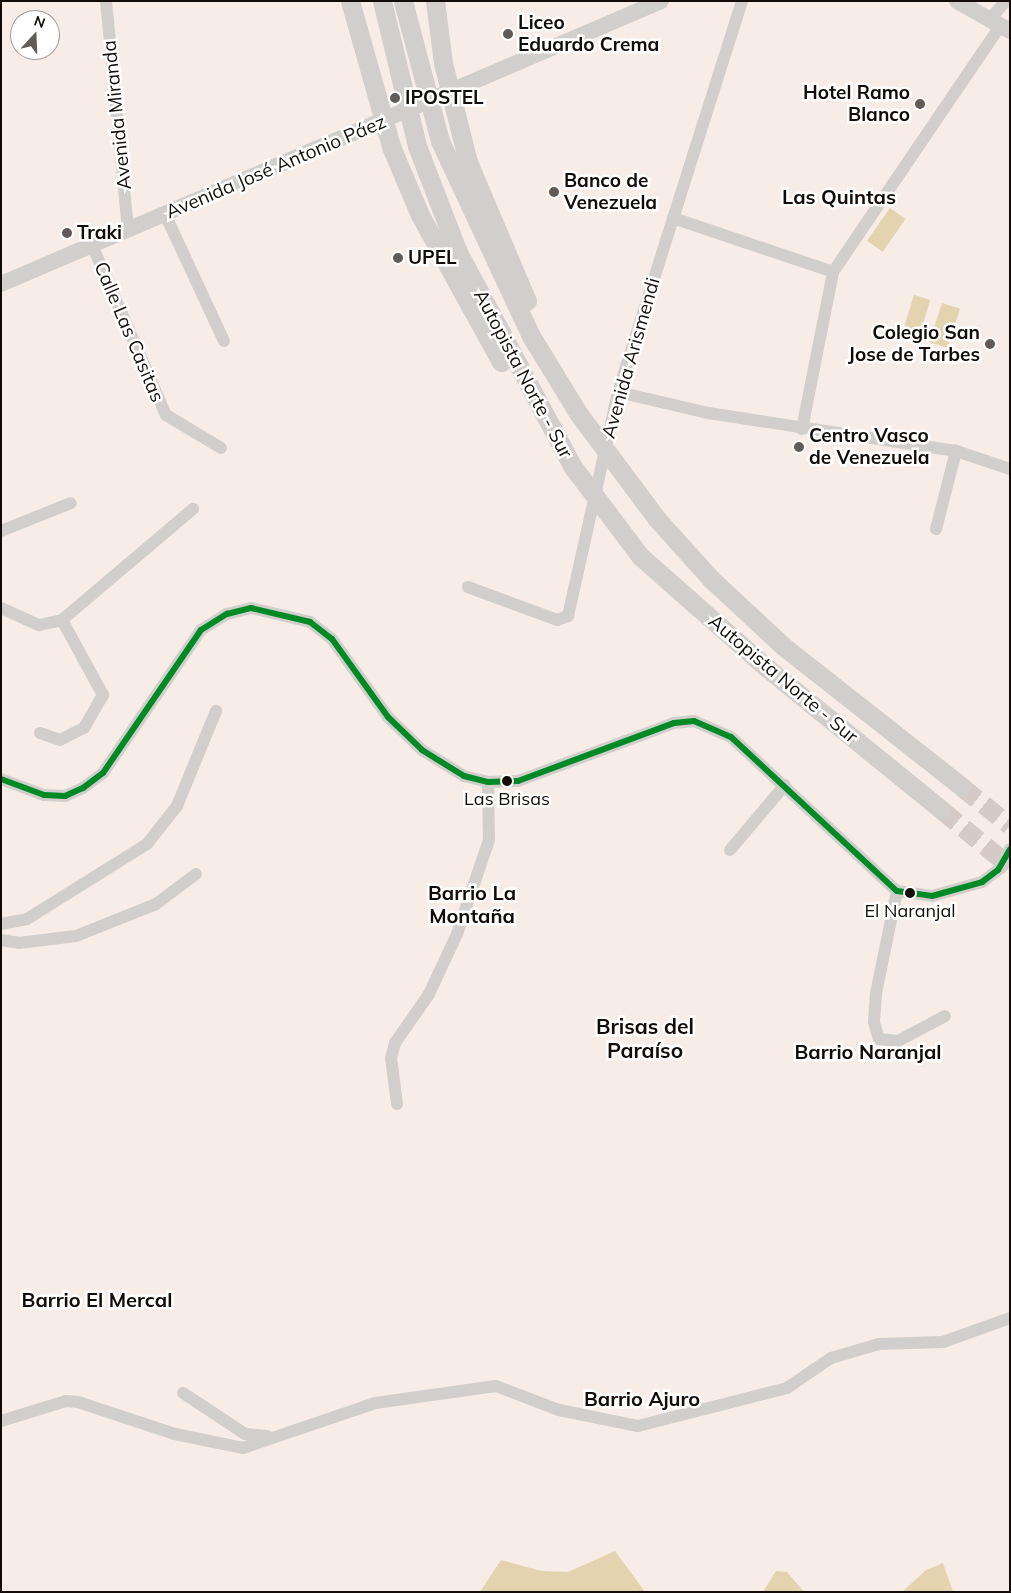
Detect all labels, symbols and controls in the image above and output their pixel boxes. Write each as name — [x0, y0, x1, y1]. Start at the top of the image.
north arrow — [10, 10, 60, 60]
text: N — [32, 12, 48, 32]
place label: Liceo Eduardo Crema — [518, 12, 659, 56]
marker: Liceo Eduardo Crema — [502, 28, 514, 40]
street label: Avenida Miranda — [98, 39, 136, 191]
place label: Hotel Ramo Blanco — [803, 82, 910, 126]
place label: IPOSTEL — [405, 87, 484, 109]
marker: IPOSTEL — [389, 92, 401, 104]
marker: Hotel Ramo Blanco — [914, 98, 926, 110]
street label: Avenida José Antonio Páez — [163, 110, 389, 224]
place label: Banco de Venezuela — [564, 170, 657, 214]
district label: Las Quintas — [782, 184, 896, 208]
marker: Banco de Venezuela — [548, 186, 560, 198]
place label: Traki — [77, 222, 122, 244]
marker: Traki — [61, 227, 73, 239]
place label: UPEL — [408, 247, 457, 269]
marker: UPEL — [392, 252, 404, 264]
street label: Calle Las Casitas — [89, 258, 169, 406]
street label: Avenida Arismendi — [597, 275, 665, 441]
street label: Autopista Norte - Sur — [469, 286, 577, 462]
place label: Colegio San Jose de Tarbes — [848, 322, 980, 366]
marker: Colegio San Jose de Tarbes — [984, 338, 996, 350]
place label: Centro Vasco de Venezuela — [809, 425, 930, 469]
marker: Centro Vasco de Venezuela — [793, 441, 805, 453]
street label: Autopista Norte - Sur — [704, 610, 862, 748]
marker: Las Brisas — [502, 776, 512, 786]
place label: Las Brisas — [464, 788, 550, 810]
district label: Barrio La Montaña — [428, 881, 516, 928]
marker: El Naranjal — [905, 888, 915, 898]
place label: El Naranjal — [865, 900, 955, 922]
district label: Brisas del Paraíso — [596, 1013, 694, 1063]
district label: Barrio Naranjal — [794, 1039, 942, 1063]
district label: Barrio El Mercal — [22, 1287, 172, 1311]
district label: Barrio Ajuro — [584, 1386, 700, 1410]

